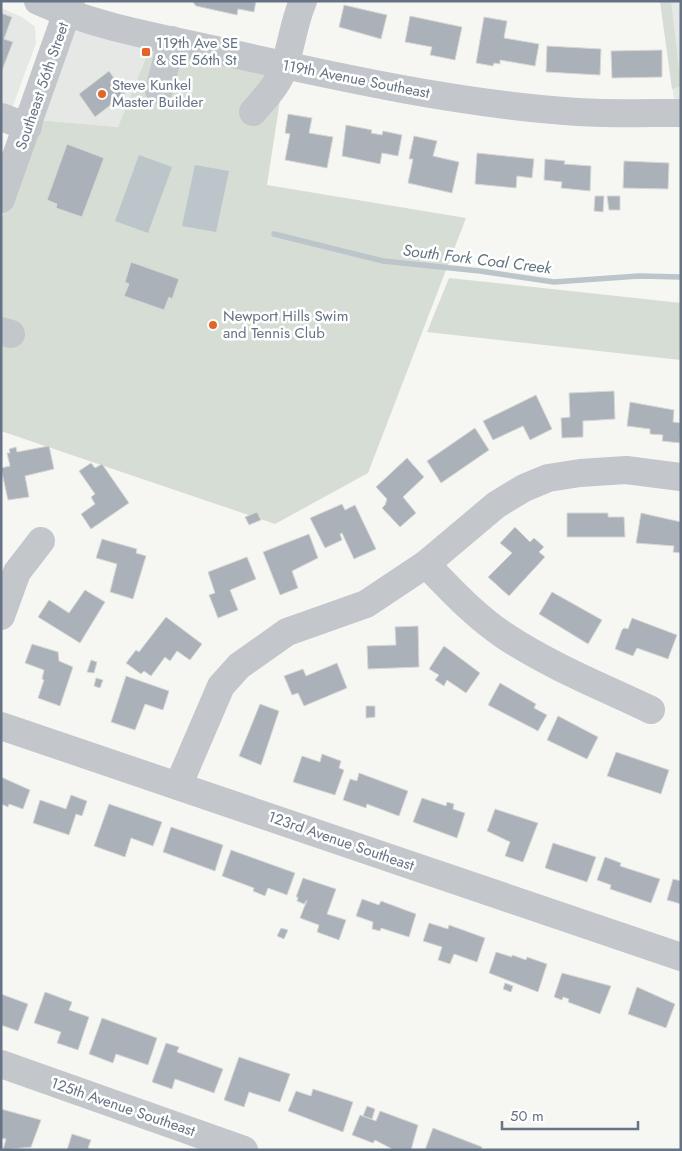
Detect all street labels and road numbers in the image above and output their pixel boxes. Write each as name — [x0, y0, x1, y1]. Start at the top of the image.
street label: Southeast 56th Street — [10, 19, 74, 153]
street label: 119th Avenue Southeast — [280, 54, 432, 104]
street label: 123rd Avenue Southeast — [265, 806, 417, 876]
street label: 125th Avenue Southeast — [48, 1072, 198, 1142]

